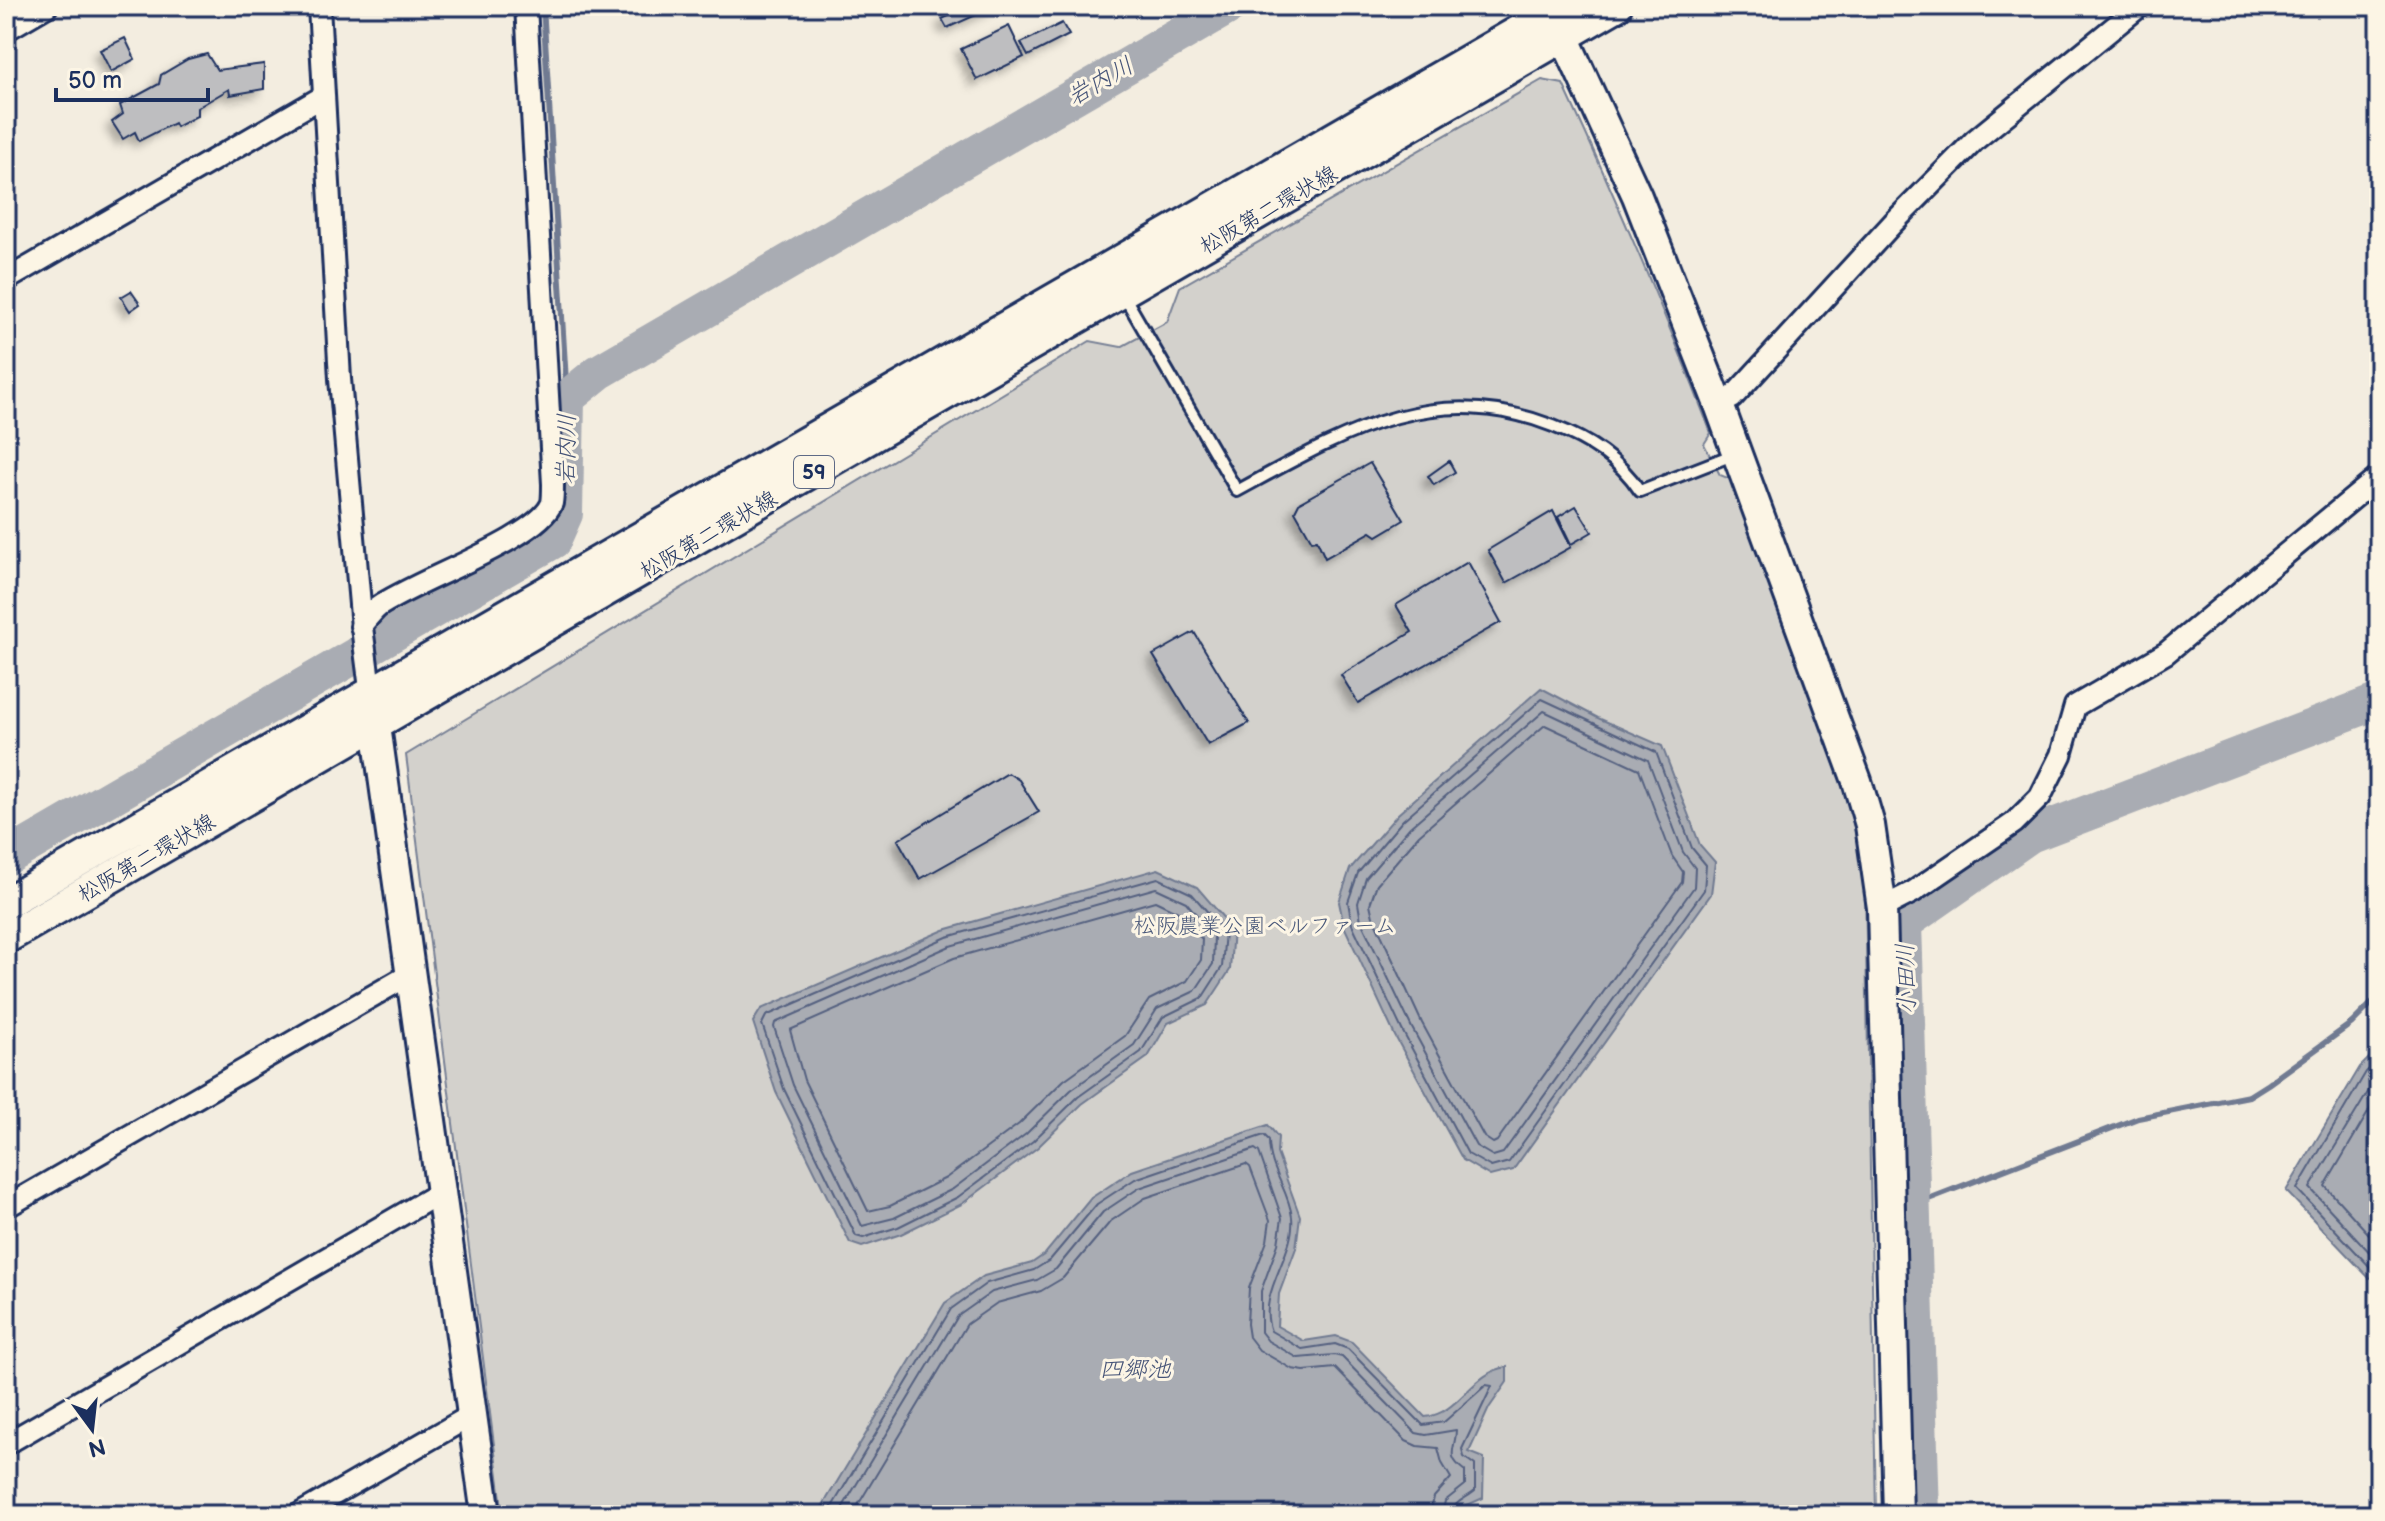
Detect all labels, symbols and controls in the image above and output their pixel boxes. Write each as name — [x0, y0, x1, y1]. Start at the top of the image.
water label: 岩内川 — [1062, 51, 1139, 112]
scale bar — [56, 52, 208, 102]
text: 50 m — [68, 66, 122, 95]
street label: 松阪第二環状線 — [1195, 160, 1342, 260]
water label: 岩内川 — [551, 413, 582, 485]
road number: 59 — [794, 456, 834, 488]
street label: 松阪第二環状線 — [635, 485, 782, 585]
street label: 松阪第二環状線 — [73, 808, 220, 908]
park label: 松阪農業公園ベルファーム — [1133, 913, 1397, 940]
water label: 小田川 — [1891, 942, 1922, 1015]
water label: 四郷池 — [1099, 1355, 1172, 1384]
north arrow — [52, 1389, 132, 1469]
text: N — [85, 1432, 108, 1462]

